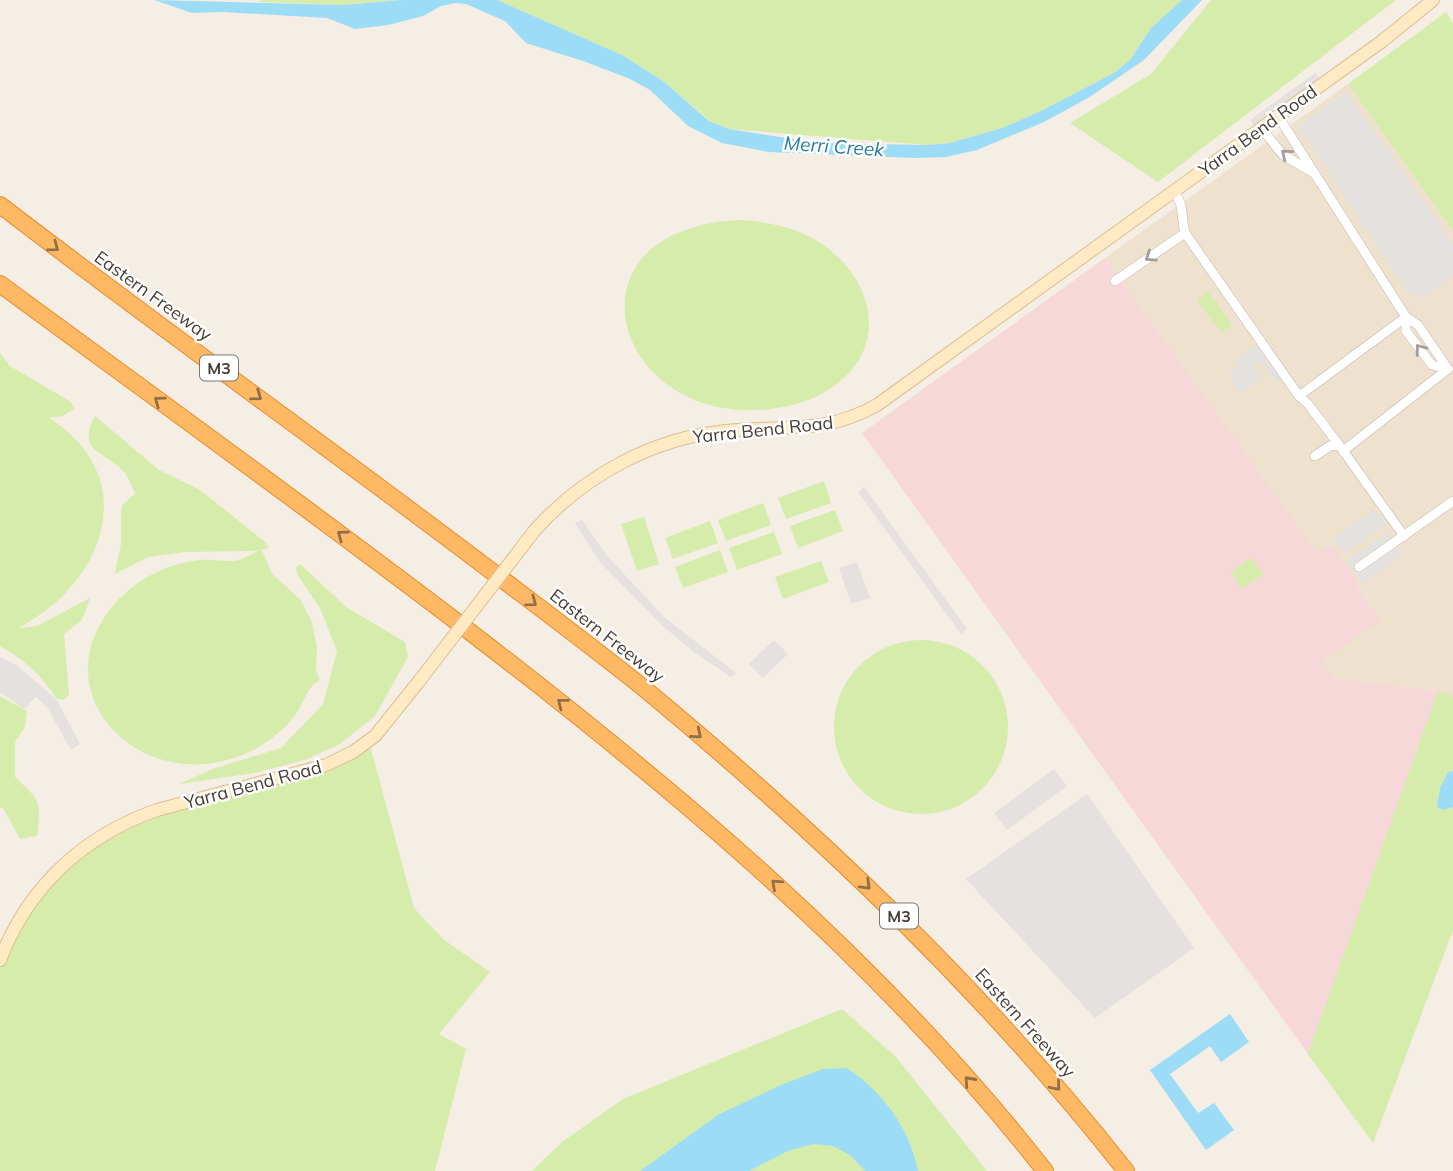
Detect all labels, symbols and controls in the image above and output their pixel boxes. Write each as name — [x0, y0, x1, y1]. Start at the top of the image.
street label: Yarra Bend Road — [1193, 80, 1322, 182]
water label: Merri Creek — [783, 131, 886, 162]
one-way arrow — [1281, 150, 1294, 162]
one-way arrow — [46, 238, 59, 251]
street label: Eastern Freeway — [90, 245, 217, 346]
one-way arrow — [1145, 249, 1158, 261]
one-way arrow — [1416, 344, 1429, 357]
road number: M3 — [200, 356, 238, 380]
one-way arrow — [249, 388, 262, 401]
one-way arrow — [154, 397, 167, 409]
street label: Yarra Bend Road — [691, 411, 834, 448]
one-way arrow — [337, 531, 350, 544]
street label: Eastern Freeway — [545, 584, 670, 688]
one-way arrow — [524, 593, 537, 606]
one-way arrow — [557, 699, 570, 711]
one-way arrow — [689, 725, 701, 738]
street label: Yarra Bend Road — [181, 755, 324, 814]
one-way arrow — [858, 877, 871, 889]
one-way arrow — [771, 880, 784, 892]
road number: M3 — [880, 904, 918, 928]
street label: Eastern Freeway — [970, 963, 1081, 1082]
one-way arrow — [965, 1076, 978, 1089]
one-way arrow — [1048, 1078, 1060, 1091]

